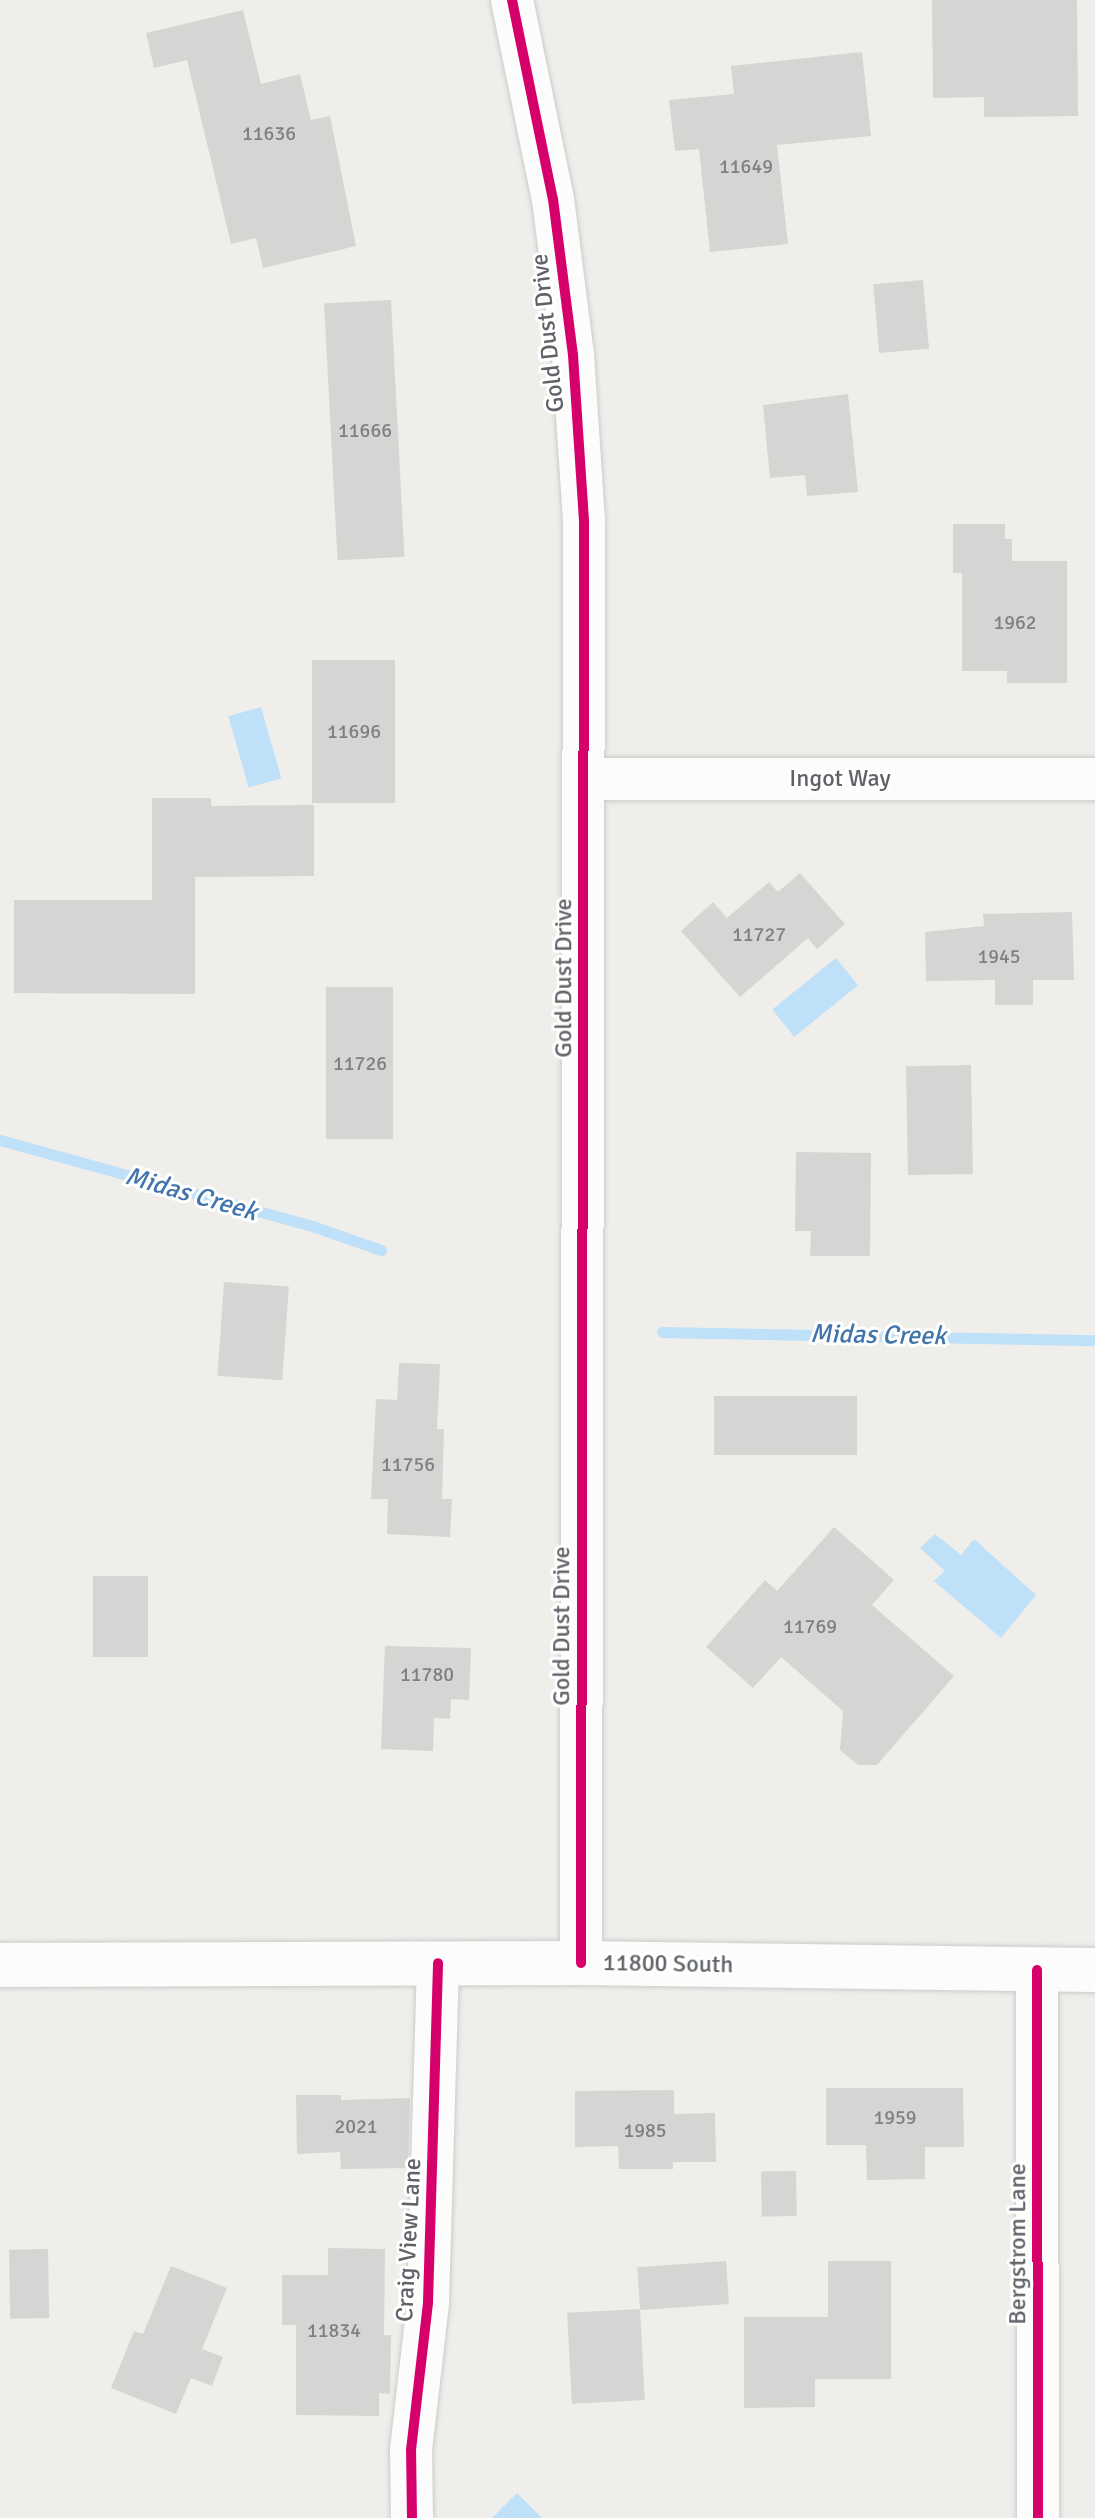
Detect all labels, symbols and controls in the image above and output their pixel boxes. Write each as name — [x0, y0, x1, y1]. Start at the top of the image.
house number: 11636 — [242, 121, 296, 145]
house number: 11649 — [719, 154, 773, 178]
street label: Gold Dust Drive — [525, 252, 571, 414]
house number: 11666 — [338, 418, 392, 442]
house number: 1962 — [993, 610, 1037, 634]
house number: 11696 — [327, 719, 381, 743]
street label: Ingot Way — [789, 765, 891, 793]
street label: Gold Dust Drive — [550, 898, 578, 1058]
house number: 11727 — [732, 922, 786, 946]
house number: 1945 — [977, 944, 1021, 968]
house number: 11726 — [333, 1051, 387, 1075]
water label: Midas Creek — [121, 1161, 261, 1229]
water label: Midas Creek — [810, 1319, 946, 1353]
house number: 11756 — [381, 1452, 435, 1476]
street label: Gold Dust Drive — [548, 1546, 576, 1706]
house number: 11769 — [783, 1614, 837, 1638]
house number: 11780 — [400, 1662, 454, 1686]
street label: 11800 South — [603, 1948, 733, 1980]
house number: 1959 — [873, 2105, 917, 2129]
house number: 2021 — [334, 2114, 378, 2138]
house number: 1985 — [623, 2118, 667, 2142]
street label: Craig View Lane — [390, 2157, 428, 2323]
street label: Bergstrom Lane — [1004, 2163, 1032, 2325]
house number: 11834 — [307, 2318, 361, 2342]

